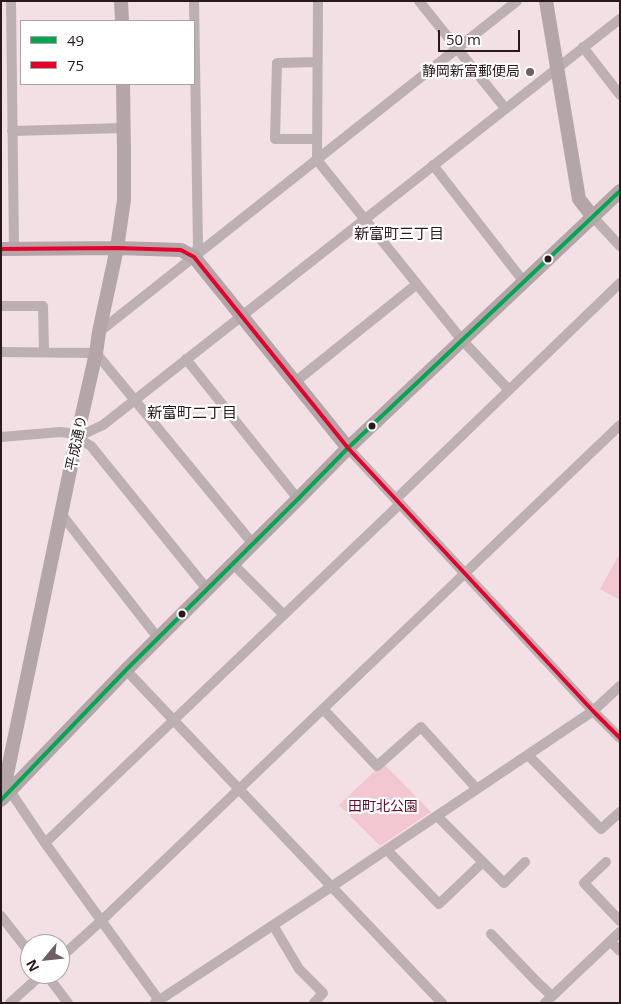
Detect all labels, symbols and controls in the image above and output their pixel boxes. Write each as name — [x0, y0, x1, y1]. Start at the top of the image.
legend — [20, 20, 195, 85]
scale bar — [441, 20, 524, 52]
text: 50 m — [446, 29, 481, 49]
text: 49 — [67, 30, 84, 50]
text: 75 — [67, 55, 84, 75]
place label: 静岡新富郵便局 — [422, 64, 520, 80]
marker: 静岡新富郵便局 — [524, 66, 536, 78]
district label: 新富町三丁目 — [354, 226, 444, 244]
unlabelled marker — [543, 254, 553, 264]
district label: 新富町二丁目 — [147, 405, 237, 423]
street label: 平成通り — [63, 414, 91, 472]
unlabelled marker — [367, 421, 377, 431]
unlabelled marker — [177, 609, 187, 619]
park label: 田町北公園 — [348, 799, 418, 815]
north arrow — [20, 934, 70, 984]
text: N — [21, 956, 43, 975]

